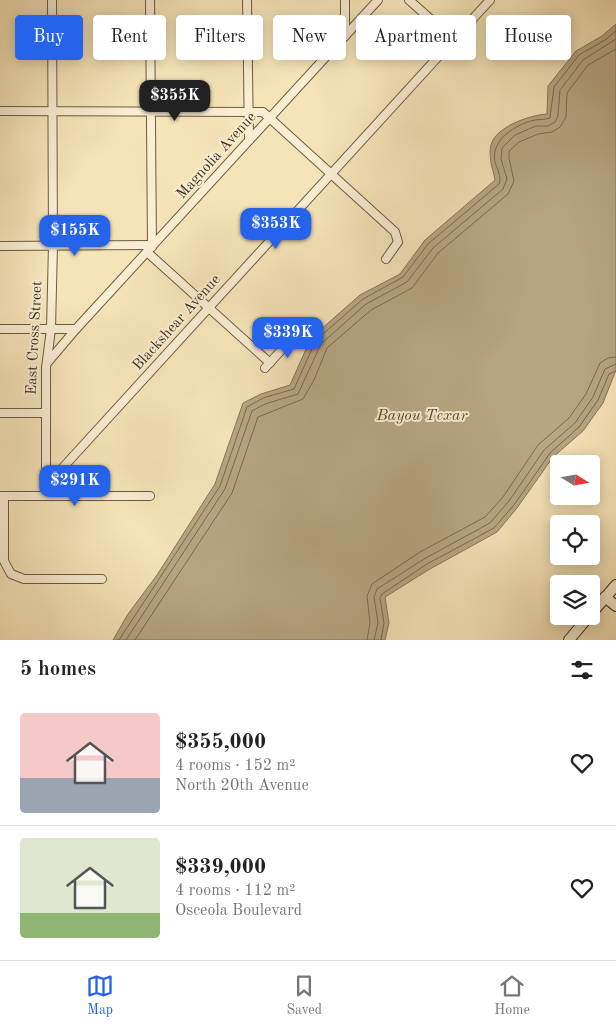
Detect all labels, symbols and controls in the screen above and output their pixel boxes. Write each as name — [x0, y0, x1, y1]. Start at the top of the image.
chip: Buy — [15, 15, 83, 60]
chip: Rent — [93, 15, 166, 60]
chip: Filters — [176, 15, 263, 60]
chip: New — [273, 15, 346, 60]
chip: Apartment — [356, 15, 476, 60]
chip: House — [486, 15, 571, 60]
pin: $355K — [140, 80, 210, 122]
text: $355K — [150, 88, 200, 104]
street label: Magnolia Avenue — [174, 110, 260, 202]
pin: $353K — [241, 208, 311, 250]
pin: $155K — [40, 214, 110, 257]
text: $353K — [251, 216, 301, 232]
text: $155K — [50, 223, 100, 239]
street label: Blackshear Avenue — [130, 272, 224, 374]
street label: East Cross Street — [25, 281, 45, 395]
pin: $339K — [253, 316, 323, 359]
text: $339K — [263, 325, 313, 341]
water label: Bayou Texar — [376, 408, 469, 424]
north arrow — [550, 455, 600, 505]
map controls — [550, 455, 600, 625]
pin: $291K — [40, 464, 110, 507]
text: $291K — [50, 473, 100, 489]
button: locate — [550, 515, 600, 565]
button: layers — [550, 575, 600, 625]
icon: filters — [568, 656, 596, 684]
text: 5 homes — [20, 659, 96, 680]
text: $355,000 — [175, 732, 266, 753]
icon: home — [60, 733, 120, 793]
icon: heart — [568, 749, 596, 777]
text: 4 rooms · 152 m² — [175, 758, 295, 774]
text: North 20th Avenue — [175, 778, 309, 794]
text: $339,000 — [175, 857, 266, 878]
icon: home — [60, 858, 120, 918]
icon: heart — [568, 874, 596, 902]
text: 4 rooms · 112 m² — [175, 883, 295, 899]
text: Osceola Boulevard — [175, 903, 302, 919]
tab: Map — [86, 972, 114, 1019]
tab: Saved — [286, 972, 322, 1019]
tab: Home — [494, 972, 530, 1019]

